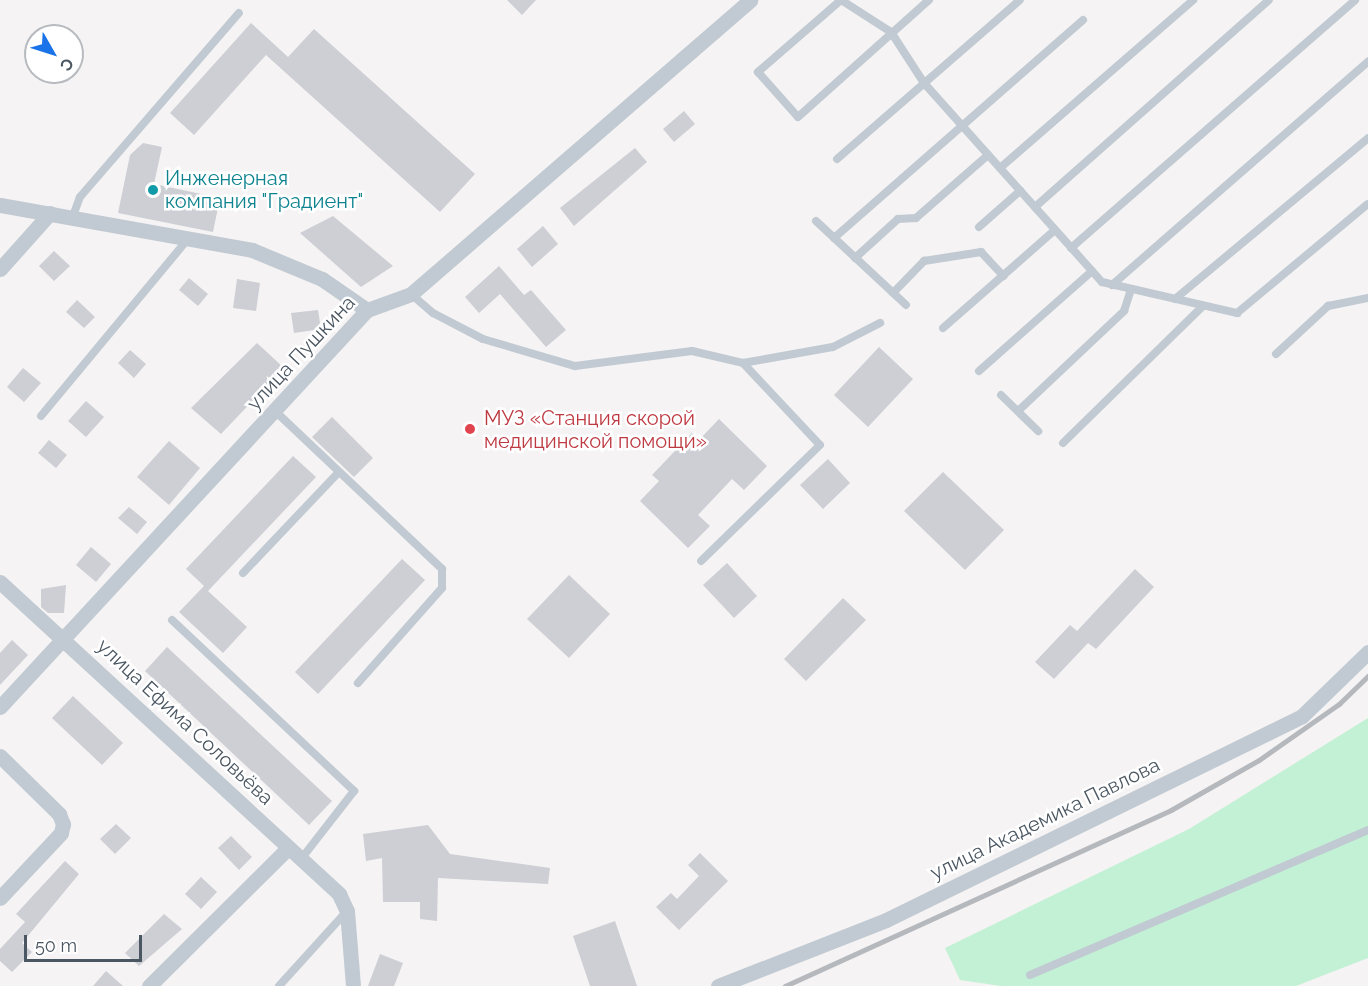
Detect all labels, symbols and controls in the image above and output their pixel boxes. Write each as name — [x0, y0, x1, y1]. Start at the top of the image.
north arrow — [24, 24, 84, 84]
text: С — [56, 54, 78, 75]
place label: Инженерная компания "Градиент" — [165, 166, 364, 213]
marker: Инженерная компания "Градиент" — [146, 183, 160, 197]
street label: улица Пушкина — [242, 291, 360, 415]
place label: МУЗ «Станция скорой медицинской помощи» — [484, 406, 707, 453]
marker: МУЗ «Станция скорой медицинской помощи» — [461, 420, 479, 438]
street label: улица Ефима Соловьёва — [92, 634, 278, 810]
street label: улица Академика Павлова — [926, 753, 1164, 885]
scale bar — [27, 923, 146, 961]
text: 50 m — [35, 935, 77, 956]

